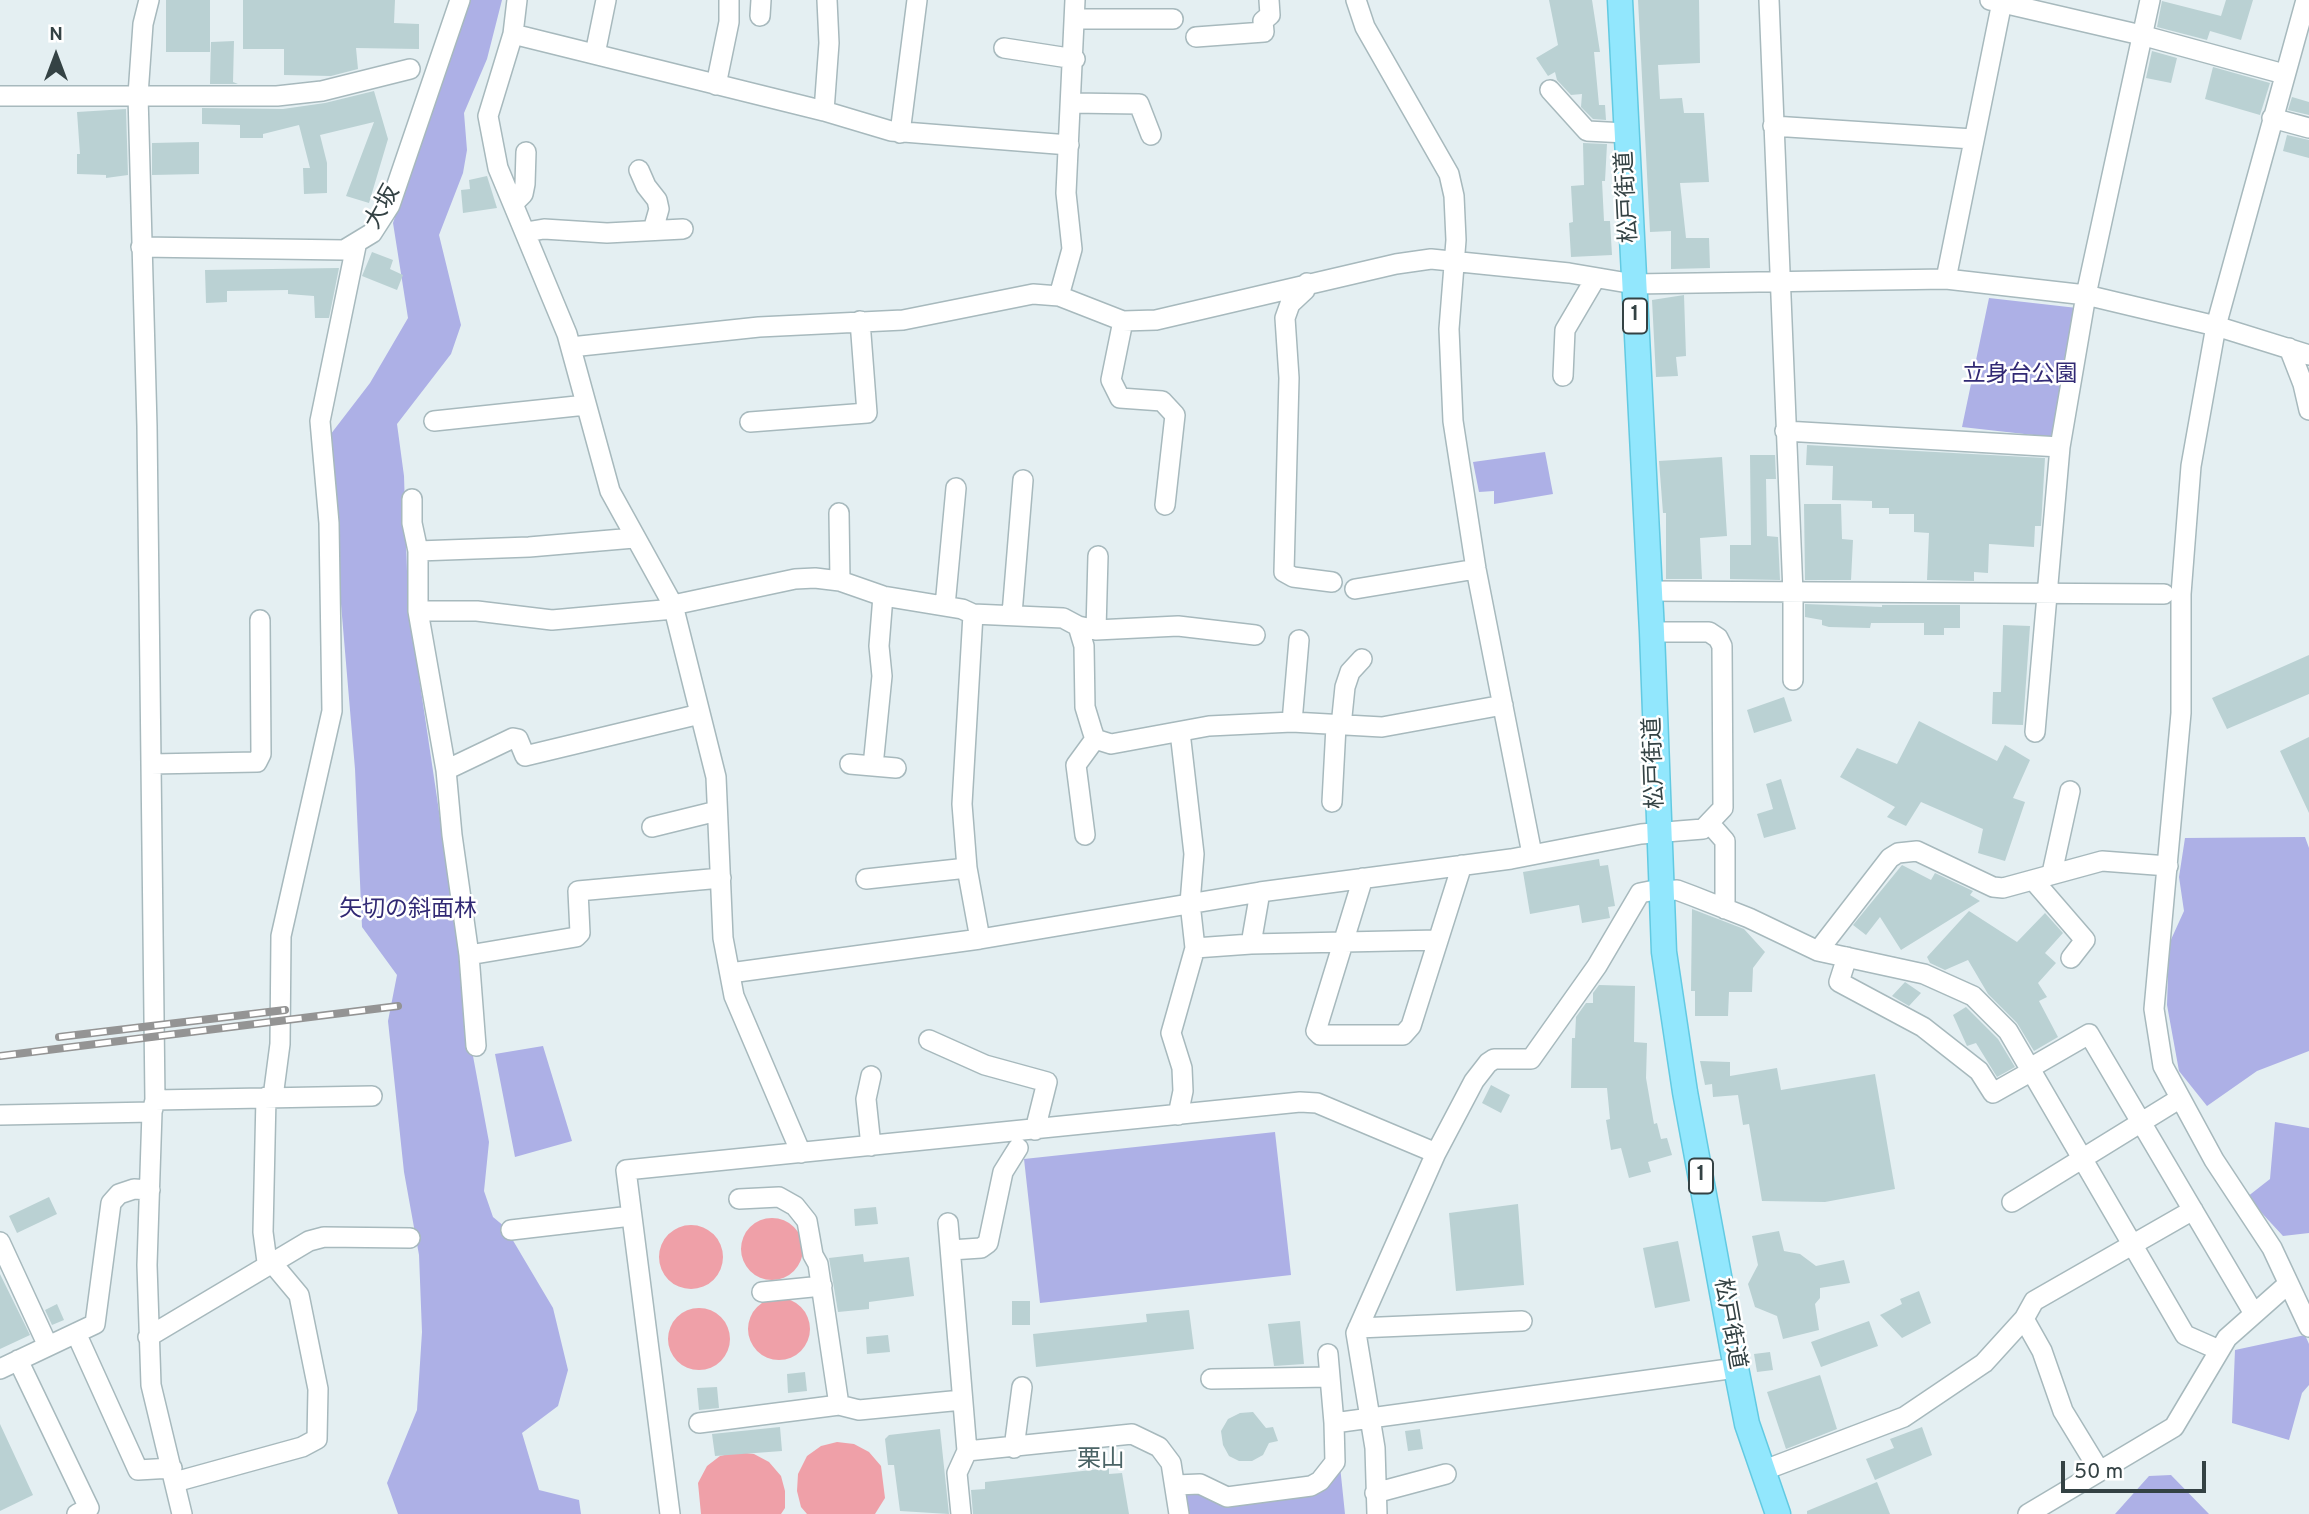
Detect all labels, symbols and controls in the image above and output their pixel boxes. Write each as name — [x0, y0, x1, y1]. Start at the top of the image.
north arrow — [21, 21, 91, 91]
text: N — [49, 23, 63, 47]
street label: 松戸街道 — [1613, 150, 1645, 244]
street label: 大坂 — [361, 181, 407, 235]
road number: 1 — [1623, 298, 1647, 334]
park label: 立身台公園 — [1963, 362, 2077, 390]
street label: 松戸街道 — [1641, 717, 1671, 809]
park label: 矢切の斜面林 — [339, 897, 477, 925]
road number: 1 — [1689, 1158, 1713, 1194]
street label: 松戸街道 — [1706, 1276, 1750, 1372]
district label: 栗山 — [1077, 1447, 1125, 1475]
scale bar — [2064, 1448, 2209, 1492]
text: 50 m — [2074, 1459, 2123, 1486]

